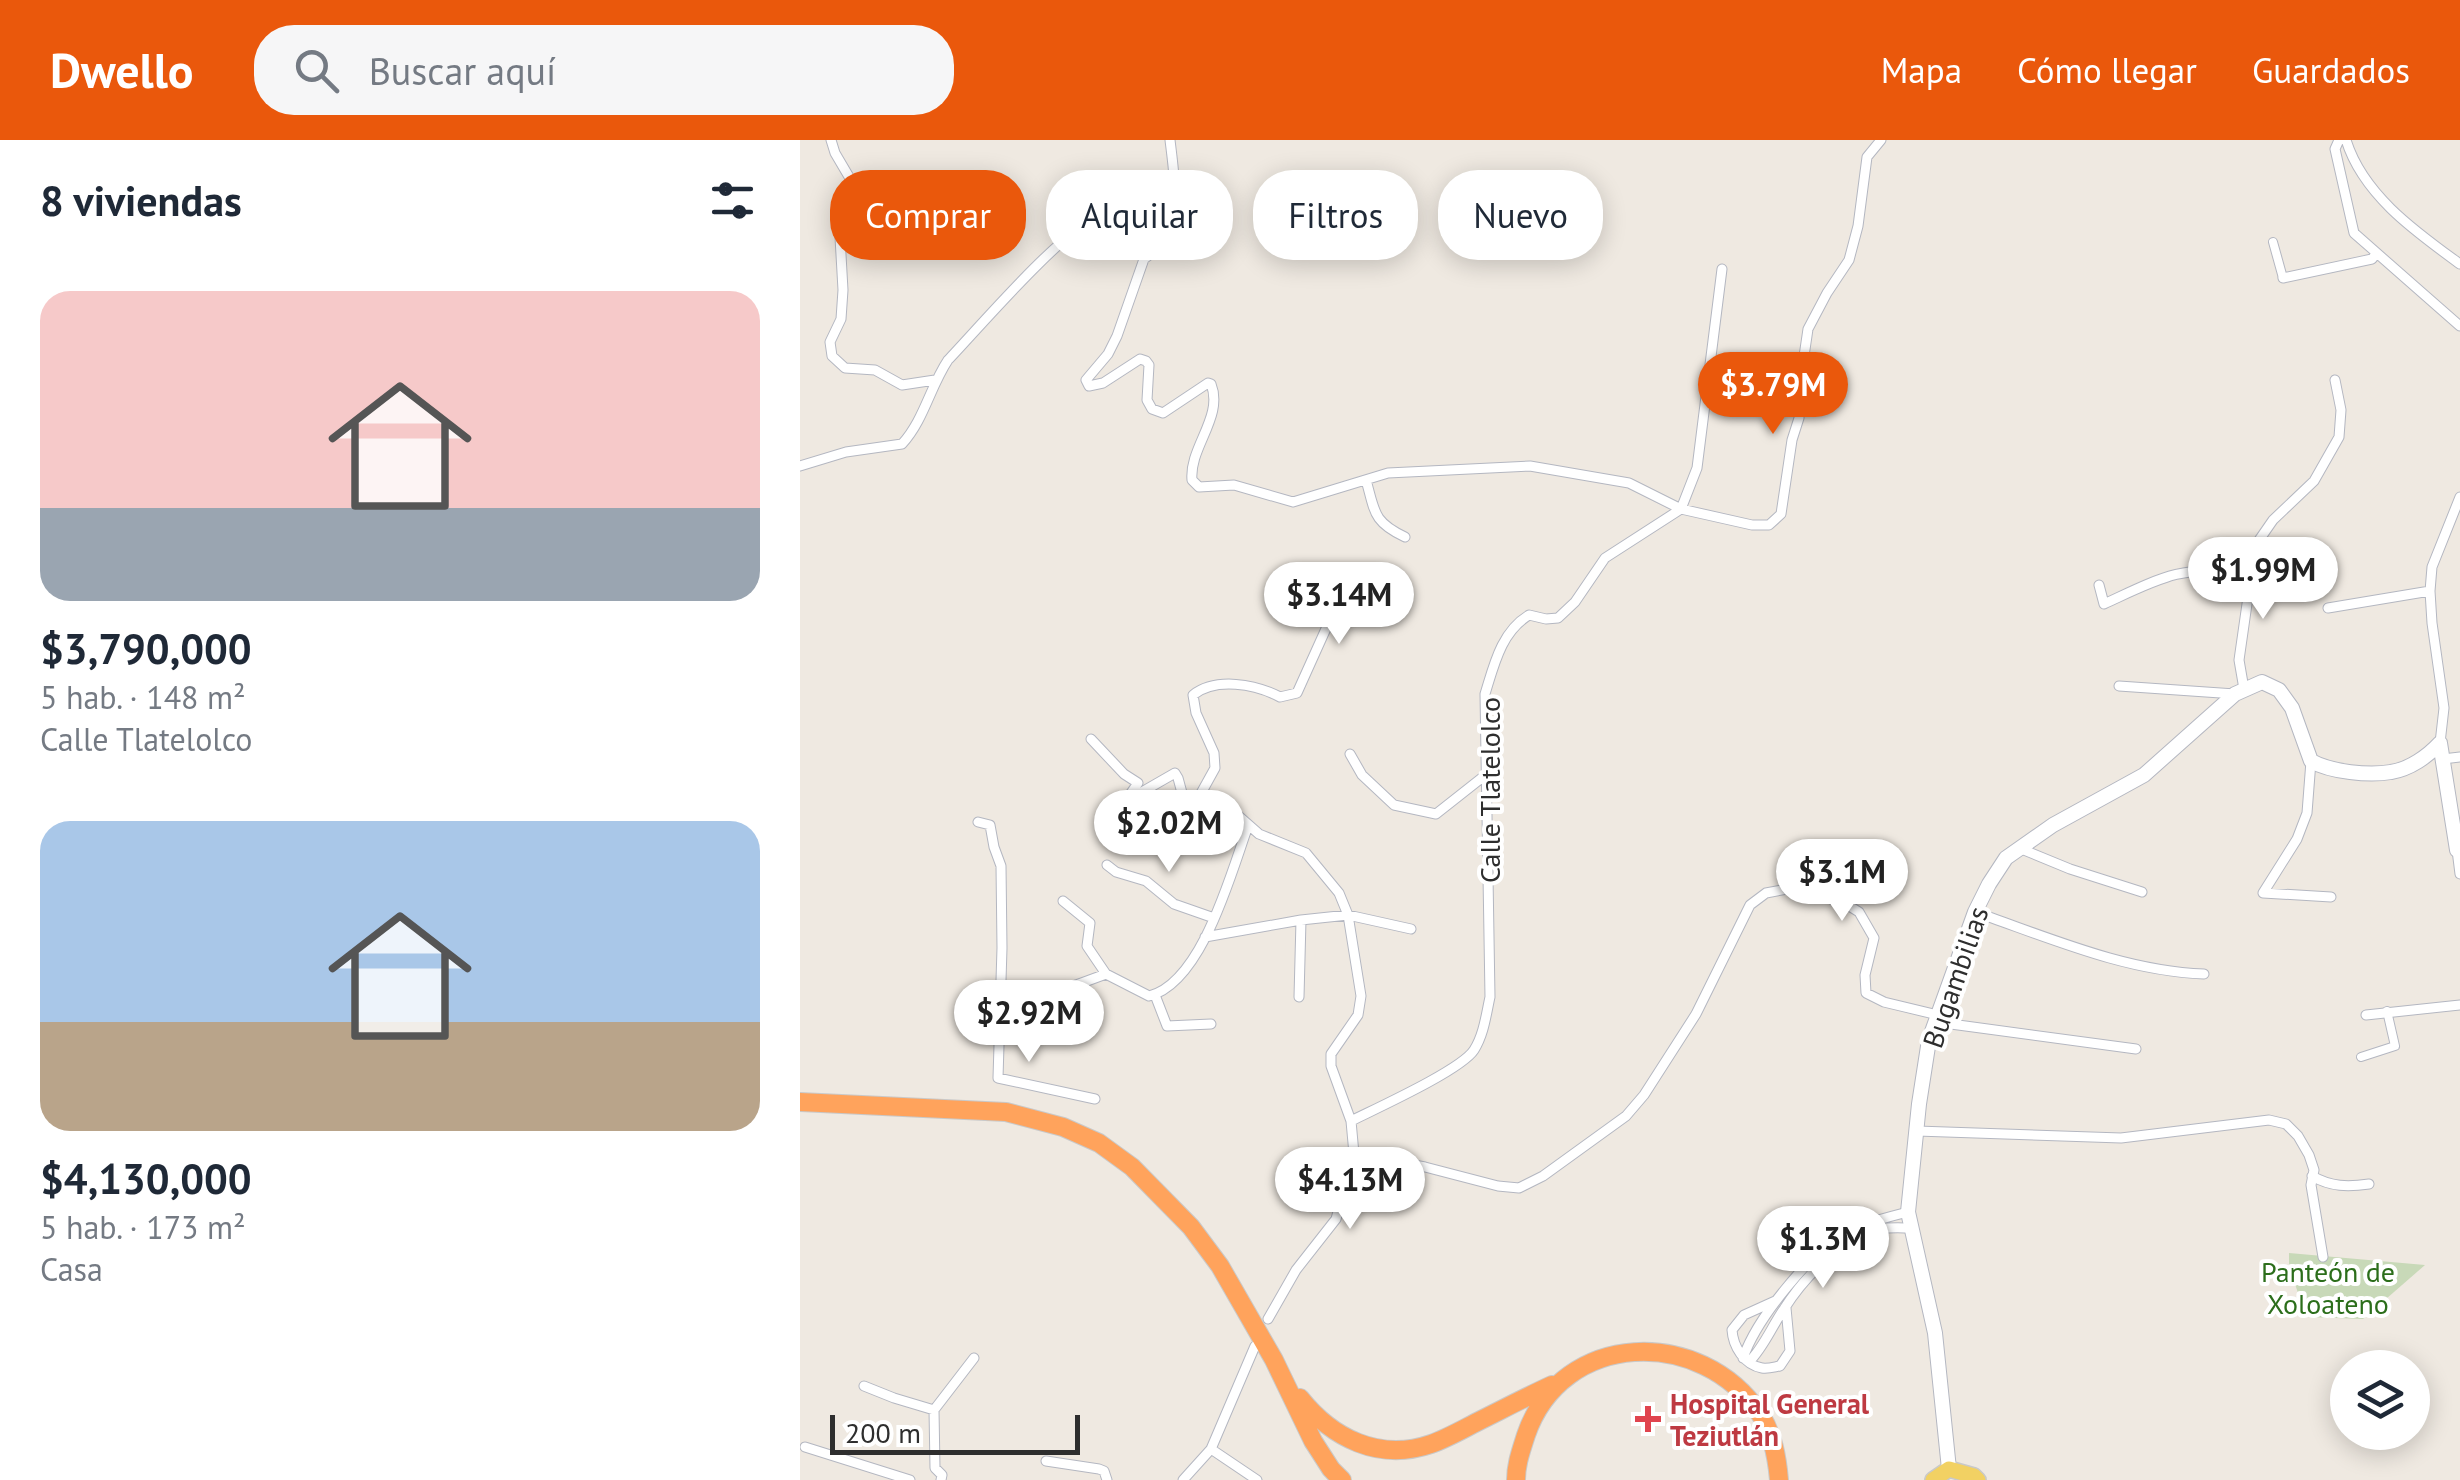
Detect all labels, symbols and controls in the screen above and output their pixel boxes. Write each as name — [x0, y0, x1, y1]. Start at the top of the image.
search box — [254, 25, 954, 115]
text: Dwello — [50, 39, 194, 101]
icon: search — [289, 43, 344, 98]
text: Buscar aquí — [369, 46, 556, 95]
text: Mapa — [1881, 47, 1962, 93]
text: Cómo llegar — [2017, 47, 2197, 93]
text: Guardados — [2252, 47, 2410, 93]
chip: Comprar — [830, 170, 1026, 260]
chip: Alquilar — [1046, 170, 1233, 260]
chip: Filtros — [1253, 170, 1418, 260]
chip: Nuevo — [1438, 170, 1603, 260]
text: 8 viviendas — [40, 173, 242, 228]
icon: filters — [705, 173, 760, 228]
pin: $3.79M — [1692, 352, 1854, 437]
icon: home — [310, 356, 490, 536]
text: $3.79M — [1720, 363, 1826, 405]
pin: $1.99M — [2182, 537, 2344, 622]
text: $1.99M — [2210, 548, 2316, 590]
pin: $3.14M — [1258, 562, 1420, 647]
text: $3.14M — [1286, 573, 1392, 615]
text: $3,790,000 — [40, 621, 252, 676]
text: 5 hab. · 148 m² — [40, 676, 246, 718]
street label: Calle Tlatelolco — [1471, 697, 1508, 883]
text: Calle Tlatelolco — [40, 718, 253, 760]
pin: $2.02M — [1088, 790, 1250, 875]
text: $2.02M — [1116, 801, 1222, 843]
pin: $3.1M — [1772, 839, 1912, 924]
text: $3.1M — [1798, 850, 1886, 892]
icon: home — [310, 886, 490, 1066]
street label: Bugambilias — [1914, 901, 1996, 1053]
pin: $2.92M — [948, 980, 1110, 1065]
text: $2.92M — [976, 991, 1082, 1033]
pin: $4.13M — [1269, 1147, 1431, 1232]
text: $4,130,000 — [40, 1151, 252, 1206]
text: $4.13M — [1297, 1158, 1403, 1200]
text: 5 hab. · 173 m² — [40, 1206, 246, 1248]
pin: $1.3M — [1753, 1206, 1893, 1291]
text: $1.3M — [1779, 1217, 1867, 1259]
text: Casa — [40, 1248, 103, 1290]
park label: Panteón de Xoloateno — [2261, 1253, 2395, 1322]
map controls — [2330, 1350, 2430, 1450]
button: layers — [2330, 1350, 2430, 1450]
place label: Hospital General Teziutlán — [1670, 1385, 1870, 1454]
marker: Hospital General Teziutlán — [1635, 1406, 1661, 1432]
scale bar — [830, 1410, 1080, 1454]
text: 200 m — [845, 1414, 921, 1451]

